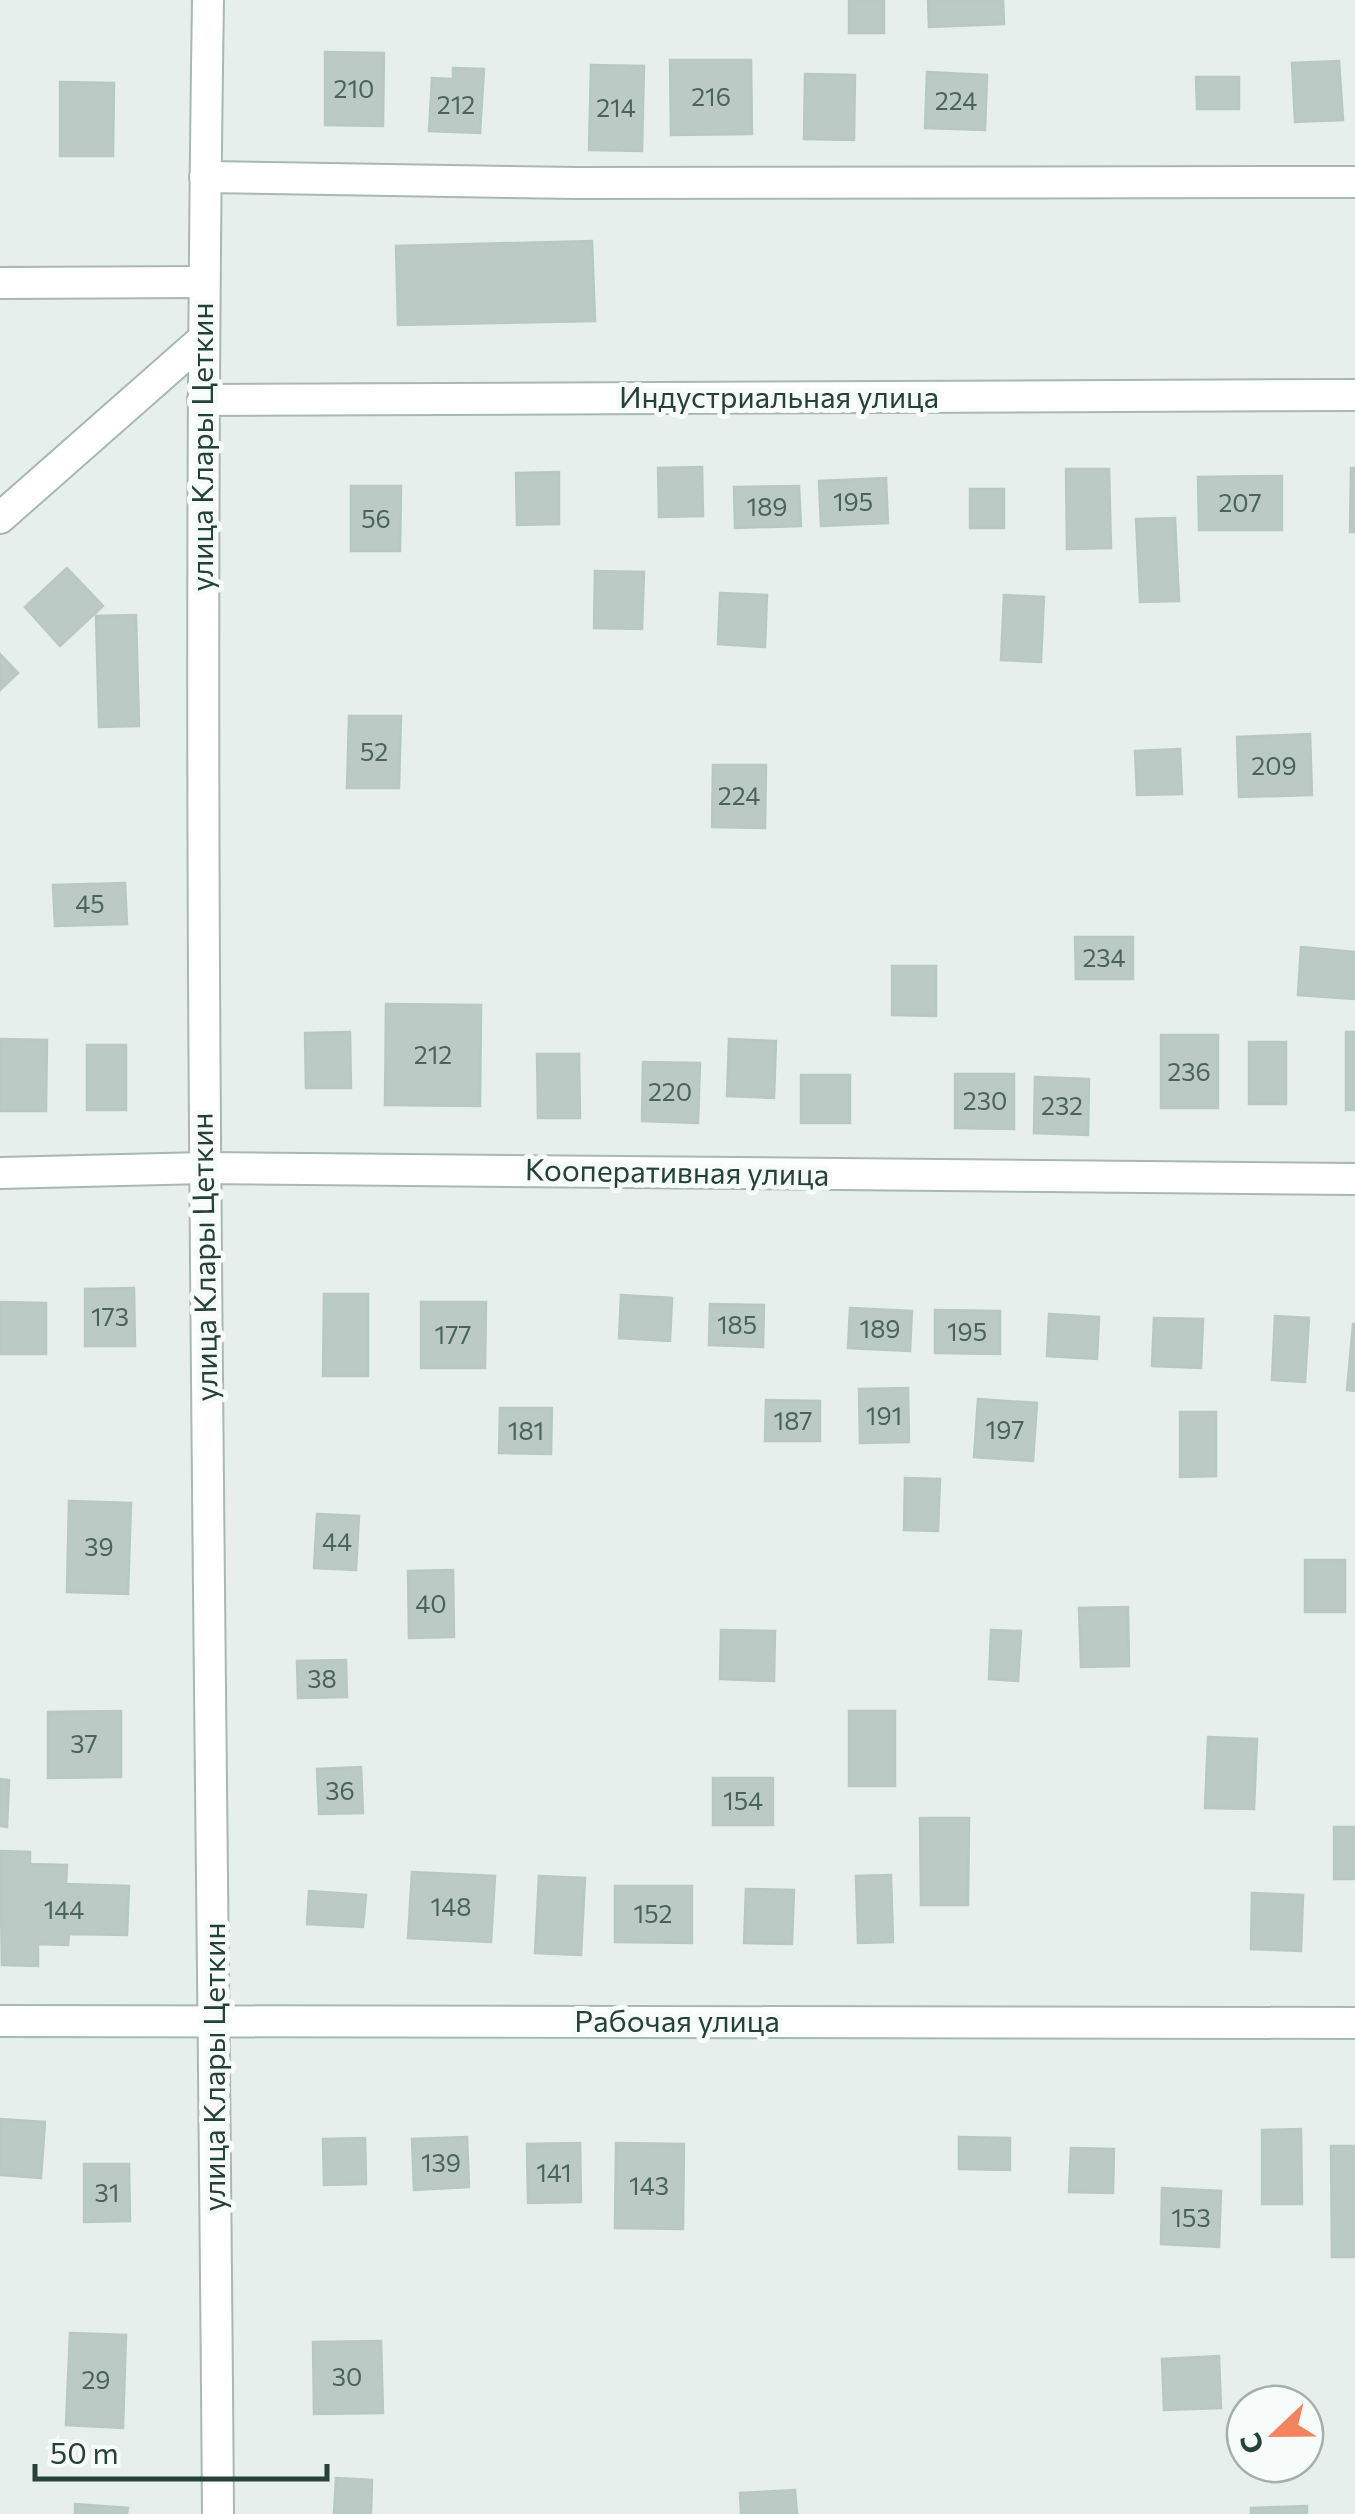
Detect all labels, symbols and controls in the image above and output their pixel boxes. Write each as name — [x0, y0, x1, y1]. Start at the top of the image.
house number: 210 — [334, 73, 374, 103]
house number: 216 — [691, 81, 731, 111]
house number: 224 — [935, 85, 977, 115]
house number: 212 — [437, 89, 475, 119]
house number: 214 — [596, 92, 636, 122]
street label: улица Клары Цеткин — [182, 302, 219, 592]
street label: Индустриальная улица — [619, 377, 939, 414]
house number: 195 — [833, 486, 873, 516]
house number: 207 — [1218, 487, 1262, 517]
house number: 189 — [746, 491, 788, 521]
house number: 56 — [361, 503, 391, 533]
house number: 52 — [360, 736, 388, 766]
house number: 209 — [1251, 750, 1297, 780]
house number: 224 — [718, 780, 760, 810]
house number: 45 — [75, 888, 105, 918]
house number: 234 — [1082, 942, 1126, 972]
house number: 212 — [414, 1039, 452, 1069]
house number: 236 — [1167, 1056, 1211, 1086]
house number: 220 — [648, 1076, 692, 1106]
house number: 230 — [963, 1085, 1007, 1115]
house number: 232 — [1041, 1090, 1083, 1120]
street label: улица Клары Цеткин — [181, 1112, 224, 1402]
street label: Кооперативная улица — [525, 1149, 830, 1192]
house number: 173 — [91, 1301, 129, 1331]
house number: 185 — [717, 1309, 757, 1339]
house number: 189 — [859, 1313, 901, 1343]
house number: 195 — [947, 1316, 987, 1346]
house number: 177 — [434, 1319, 472, 1349]
house number: 191 — [866, 1400, 902, 1430]
house number: 187 — [774, 1405, 812, 1435]
house number: 197 — [986, 1414, 1024, 1444]
house number: 181 — [508, 1415, 544, 1445]
house number: 44 — [322, 1526, 352, 1556]
house number: 39 — [84, 1531, 114, 1561]
house number: 40 — [415, 1588, 447, 1618]
house number: 38 — [307, 1663, 337, 1693]
house number: 37 — [70, 1728, 98, 1758]
house number: 36 — [325, 1775, 355, 1805]
house number: 154 — [723, 1785, 763, 1815]
house number: 148 — [431, 1891, 471, 1921]
house number: 144 — [44, 1894, 84, 1924]
house number: 152 — [634, 1898, 672, 1928]
street label: улица Клары Цеткин — [194, 1922, 231, 2212]
street label: Рабочая улица — [574, 2001, 780, 2038]
house number: 139 — [421, 2147, 461, 2177]
house number: 141 — [536, 2157, 572, 2187]
house number: 143 — [629, 2170, 669, 2200]
house number: 31 — [95, 2177, 119, 2207]
house number: 153 — [1171, 2202, 1211, 2232]
house number: 30 — [332, 2361, 362, 2391]
house number: 29 — [82, 2364, 110, 2394]
north arrow — [1225, 2384, 1325, 2484]
scale bar — [35, 2419, 328, 2481]
text: С — [1232, 2428, 1270, 2459]
text: 50 m — [50, 2433, 119, 2470]

